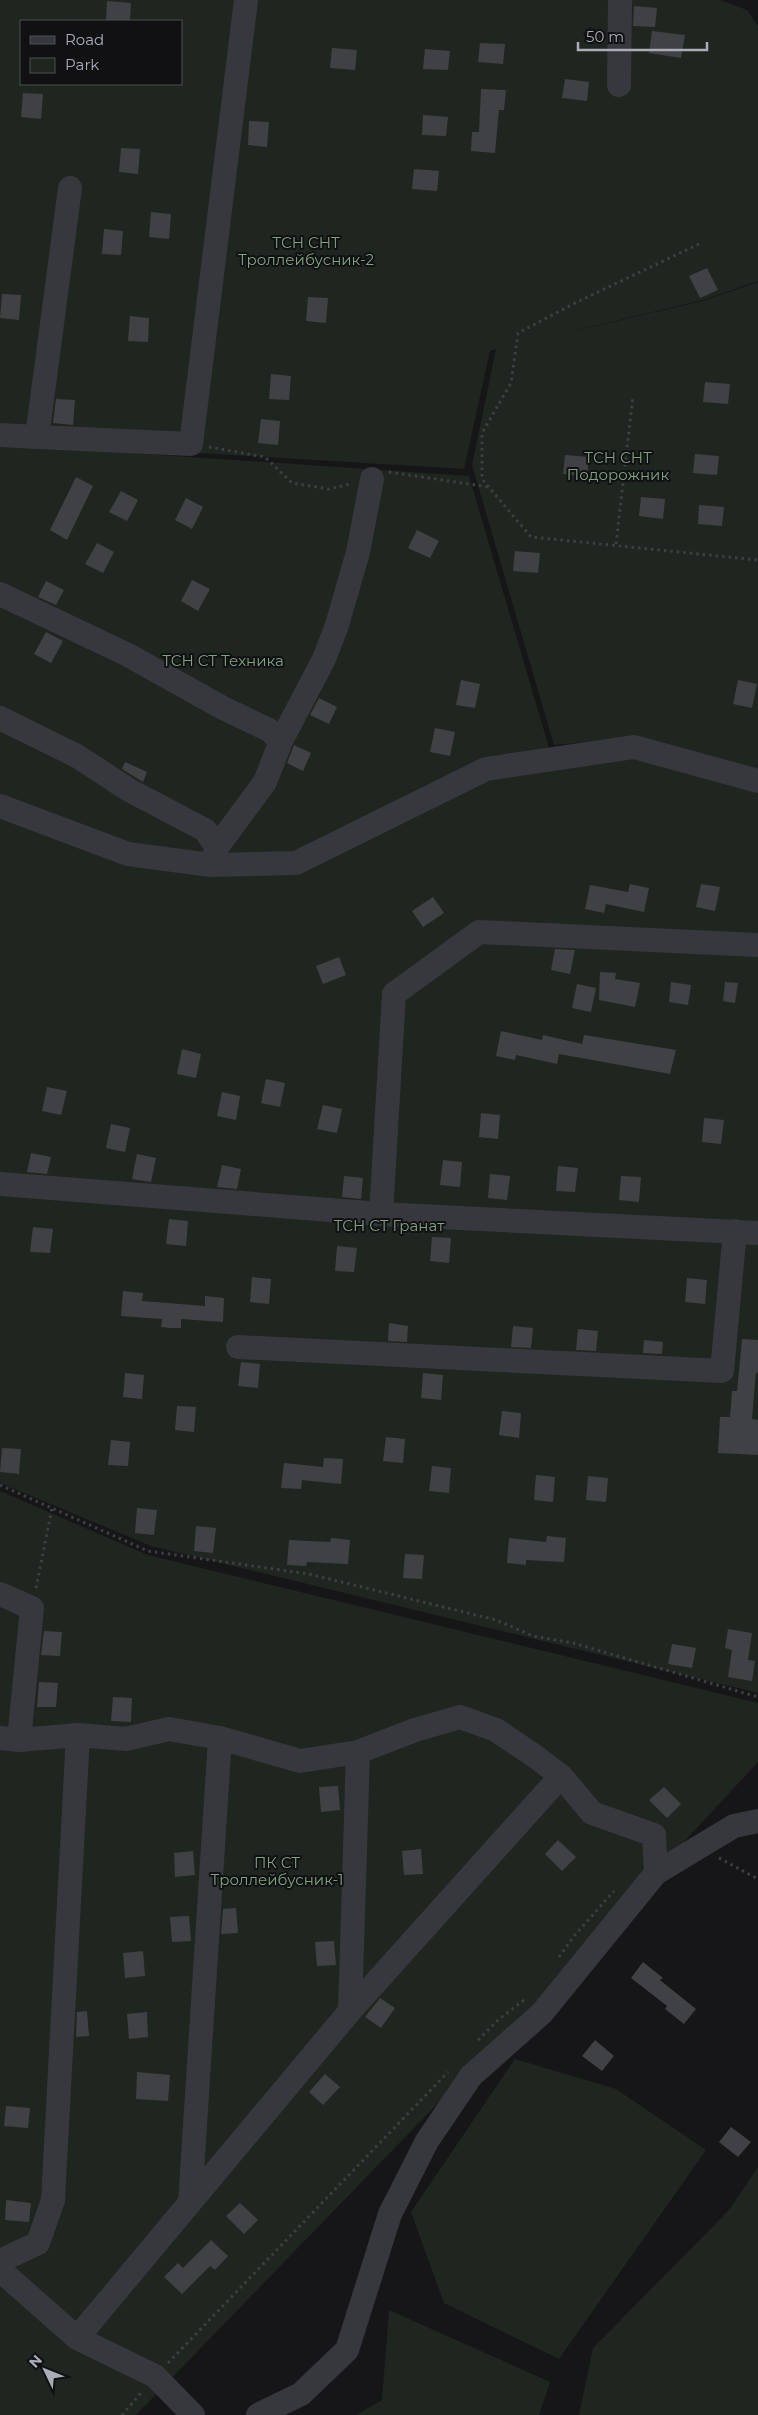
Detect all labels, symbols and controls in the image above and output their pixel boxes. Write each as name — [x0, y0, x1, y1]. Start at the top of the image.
legend — [20, 20, 182, 85]
scale bar — [578, 20, 707, 52]
text: 50 m — [586, 27, 624, 46]
text: Road — [65, 30, 104, 49]
text: Park — [65, 55, 99, 74]
park label: ТСН СНТ Троллейбусник-2 — [238, 233, 374, 269]
park label: ТСН СНТ Подорожник — [567, 448, 669, 484]
park label: ТСН СТ Техника — [162, 651, 284, 670]
park label: ТСН СТ Гранат — [334, 1216, 445, 1235]
park label: ПК СТ Троллейбусник-1 — [211, 1853, 343, 1889]
north arrow — [20, 2345, 70, 2395]
text: N — [25, 2351, 46, 2371]

